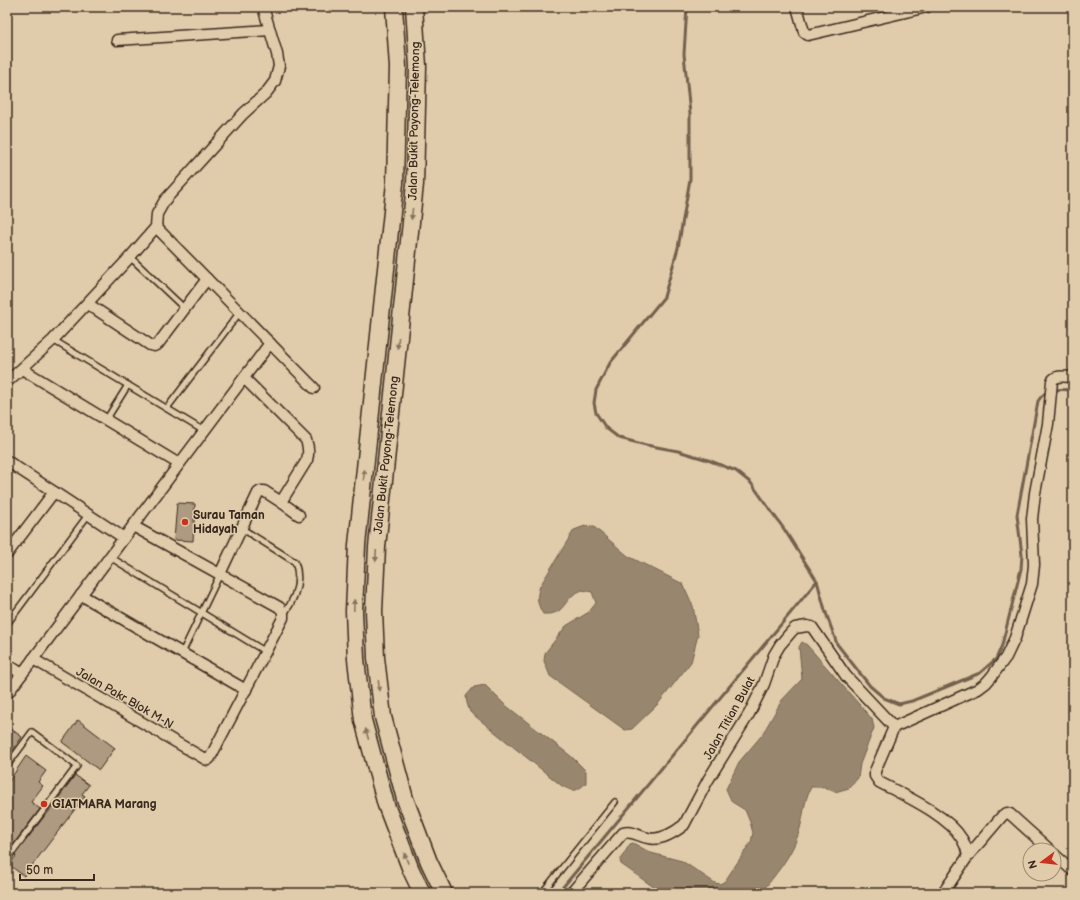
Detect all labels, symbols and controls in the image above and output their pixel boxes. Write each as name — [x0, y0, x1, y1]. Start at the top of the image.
street label: Jalan Bukit Payong-Telemong — [406, 41, 423, 201]
one-way arrow — [409, 208, 415, 220]
one-way arrow — [395, 337, 402, 349]
street label: Jalan Bukit Payong-Telemong — [371, 375, 402, 535]
one-way arrow — [361, 469, 367, 481]
place label: Surau Taman Hidayah — [193, 508, 265, 537]
marker: Surau Taman Hidayah — [180, 517, 190, 527]
one-way arrow — [373, 550, 380, 562]
one-way arrow — [351, 599, 358, 611]
street label: Jalan Pakr Blok M-N — [73, 664, 176, 732]
street label: Jalan Titian Bulat — [700, 674, 759, 762]
one-way arrow — [376, 679, 382, 692]
one-way arrow — [364, 728, 370, 740]
place label: GIATMARA Marang — [52, 797, 157, 812]
marker: GIATMARA Marang — [39, 799, 49, 809]
north arrow — [1022, 842, 1062, 882]
one-way arrow — [403, 851, 409, 863]
scale bar — [20, 856, 94, 882]
text: N — [1025, 859, 1040, 870]
text: 50 m — [26, 863, 53, 878]

